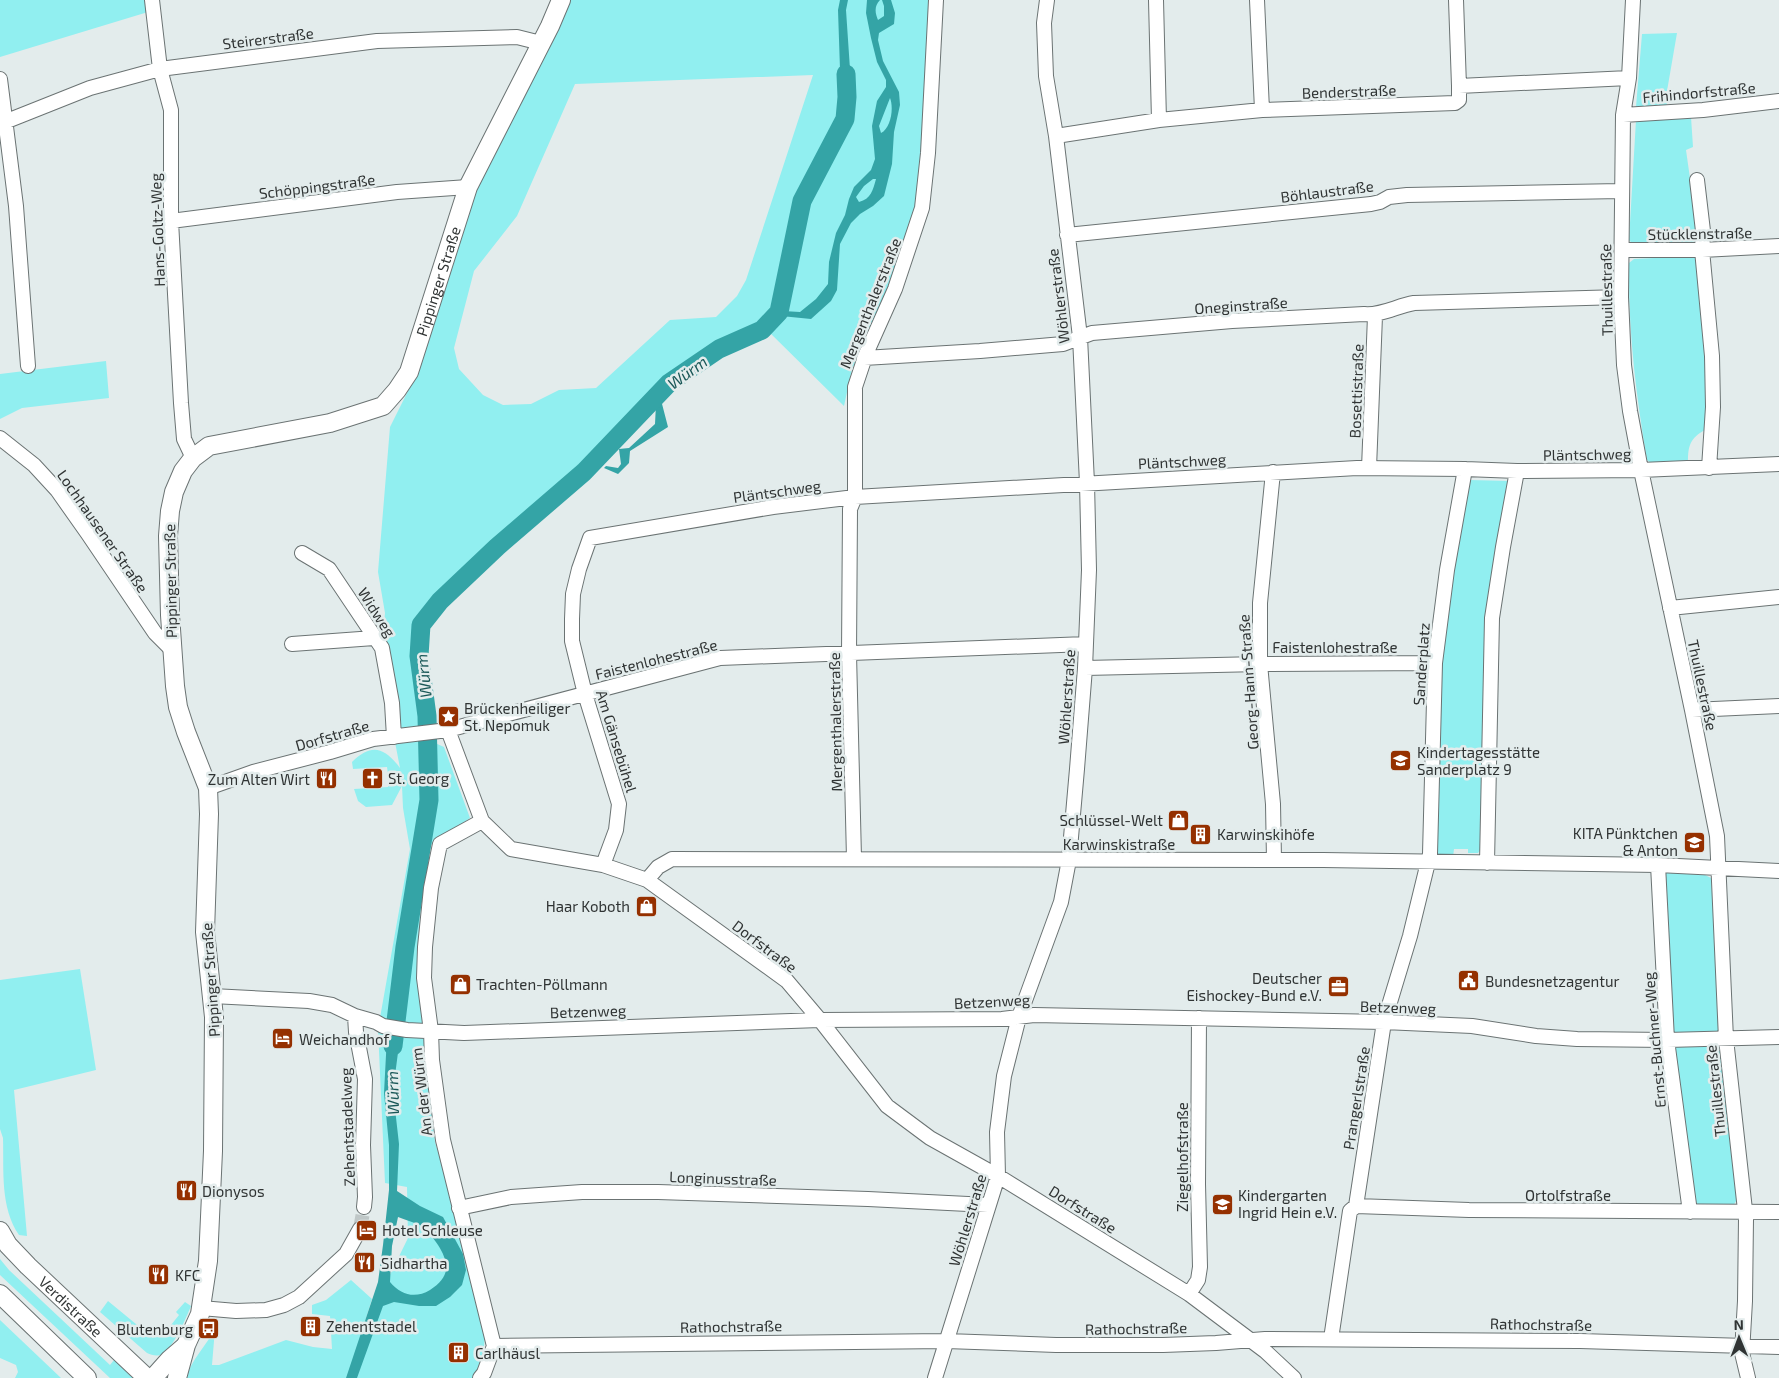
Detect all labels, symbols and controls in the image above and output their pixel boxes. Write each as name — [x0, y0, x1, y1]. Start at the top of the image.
street label: Steirerstraße — [222, 23, 314, 53]
street label: Frihindorfstraße — [1642, 78, 1756, 106]
street label: Benderstraße — [1301, 80, 1397, 102]
street label: Schöppingstraße — [258, 170, 376, 202]
street label: Hans-Goltz-Weg — [146, 172, 168, 287]
street label: Böhlaustraße — [1279, 176, 1375, 206]
street label: Stücklenstraße — [1648, 223, 1752, 243]
street label: Pippinger Straße — [412, 224, 464, 339]
street label: Mergenthalerstraße — [836, 235, 904, 371]
street label: Thuillestraße — [1596, 244, 1616, 336]
street label: Wöhlerstraße — [1043, 248, 1073, 344]
street label: Oneginstraße — [1194, 293, 1288, 317]
street label: Bosettistraße — [1345, 344, 1367, 438]
water label: Würm — [663, 351, 711, 393]
street label: Pläntschweg — [1543, 444, 1632, 464]
street label: Pläntschweg — [1137, 450, 1227, 472]
street label: Lochhausener Straße — [54, 466, 152, 596]
street label: Pläntschweg — [732, 476, 823, 506]
street label: Pippinger Straße — [160, 524, 180, 638]
street label: Widweg — [354, 584, 400, 641]
street label: Georg-Hann-Straße — [1234, 614, 1262, 750]
street label: Sanderplatz — [1409, 622, 1433, 706]
street label: Faistenlohestraße — [593, 635, 719, 683]
street label: Faistenlohestraße — [1272, 638, 1398, 656]
street label: Thuillestraße — [1685, 638, 1721, 732]
street label: Wöhlerstraße — [1054, 649, 1078, 745]
street label: Mergenthalerstraße — [825, 652, 845, 792]
water label: Würm — [411, 653, 435, 699]
street label: Am Gänsebühel — [593, 688, 641, 795]
place label: Brückenheiliger St. Nepomuk — [464, 699, 570, 734]
place icon: Brückenheiliger St. Nepomuk — [436, 705, 460, 729]
street label: Dorfstraße — [293, 716, 371, 754]
place label: Kindertagesstätte Sanderplatz 9 — [1417, 743, 1540, 778]
school or university icon: Kindertagesstätte Sanderplatz 9 — [1389, 749, 1413, 773]
church icon: St. Georg — [360, 766, 384, 790]
restaurant icon: Zum Alten Wirt — [314, 767, 338, 791]
place label: St. Georg — [388, 769, 450, 787]
place label: Zum Alten Wirt — [208, 770, 310, 788]
shop icon: Schlüssel-Welt — [1167, 808, 1191, 832]
place label: Schlüssel-Welt — [1059, 811, 1163, 829]
building icon: Karwinskihöfe — [1189, 822, 1213, 846]
place label: KITA Pünktchen & Anton — [1573, 824, 1678, 859]
place label: Karwinskihöfe — [1217, 825, 1315, 843]
school or university icon: KITA Pünktchen & Anton — [1682, 830, 1706, 854]
street label: Karwinskistraße — [1063, 835, 1175, 853]
shop icon: Haar Koboth — [634, 894, 658, 918]
place label: Haar Koboth — [546, 897, 630, 915]
street label: Dorfstraße — [729, 916, 801, 976]
street label: Pippinger Straße — [197, 922, 223, 1038]
place label: Deutscher Eishockey-Bund e.V. — [1186, 969, 1322, 1004]
public building icon: Bundesnetzagentur — [1457, 969, 1481, 993]
street label: Ernst-Buchner-Weg — [1639, 971, 1669, 1109]
shop icon: Trachten-Pöllmann — [448, 972, 472, 996]
place label: Bundesnetzagentur — [1485, 972, 1620, 990]
place label: Trachten-Pöllmann — [476, 975, 608, 993]
office icon: Deutscher Eishockey-Bund e.V. — [1326, 975, 1350, 999]
street label: Betzenweg — [953, 990, 1031, 1012]
street label: Betzenweg — [1360, 997, 1437, 1017]
street label: Betzenweg — [550, 1001, 627, 1021]
hotel icon: Weichandhof — [271, 1027, 295, 1051]
place label: Weichandhof — [299, 1030, 390, 1048]
street label: Thuillestraße — [1701, 1044, 1729, 1138]
street label: Prangerlstraße — [1339, 1045, 1373, 1151]
street label: An der Würm — [407, 1047, 435, 1137]
street label: Zehentstadelweg — [336, 1067, 358, 1187]
water label: Würm — [382, 1071, 402, 1115]
street label: Ziegelhofstraße — [1173, 1102, 1191, 1212]
street label: Longinusstraße — [669, 1167, 777, 1189]
street label: Wöhlerstraße — [944, 1172, 990, 1268]
restaurant icon: Dionysos — [174, 1179, 198, 1203]
street label: Dorfstraße — [1046, 1181, 1120, 1237]
place label: Dionysos — [202, 1182, 265, 1200]
place label: Kindergarten Ingrid Hein e.V. — [1238, 1186, 1337, 1221]
street label: Ortolfstraße — [1525, 1186, 1611, 1204]
school or university icon: Kindergarten Ingrid Hein e.V. — [1210, 1192, 1234, 1216]
hotel icon: Hotel Schleuse — [354, 1218, 378, 1242]
place label: Hotel Schleuse — [382, 1221, 483, 1239]
restaurant icon: Sidhartha — [353, 1251, 377, 1275]
place label: Sidhartha — [381, 1254, 447, 1272]
restaurant icon: KFC — [147, 1263, 171, 1287]
place label: KFC — [175, 1266, 201, 1284]
street label: Verdistraße — [35, 1272, 106, 1341]
north arrow — [1714, 1313, 1764, 1363]
building icon: Zehentstadel — [298, 1314, 322, 1338]
street label: Rathochstraße — [1490, 1314, 1592, 1334]
street label: Rathochstraße — [680, 1316, 782, 1336]
text: N — [1734, 1316, 1744, 1333]
bus stop icon: Blutenburg — [197, 1317, 221, 1341]
place label: Zehentstadel — [326, 1317, 417, 1335]
street label: Rathochstraße — [1085, 1318, 1187, 1338]
place label: Blutenburg — [117, 1320, 194, 1338]
building icon: Carlhäusl — [447, 1341, 471, 1365]
place label: Carlhäusl — [475, 1344, 540, 1362]

